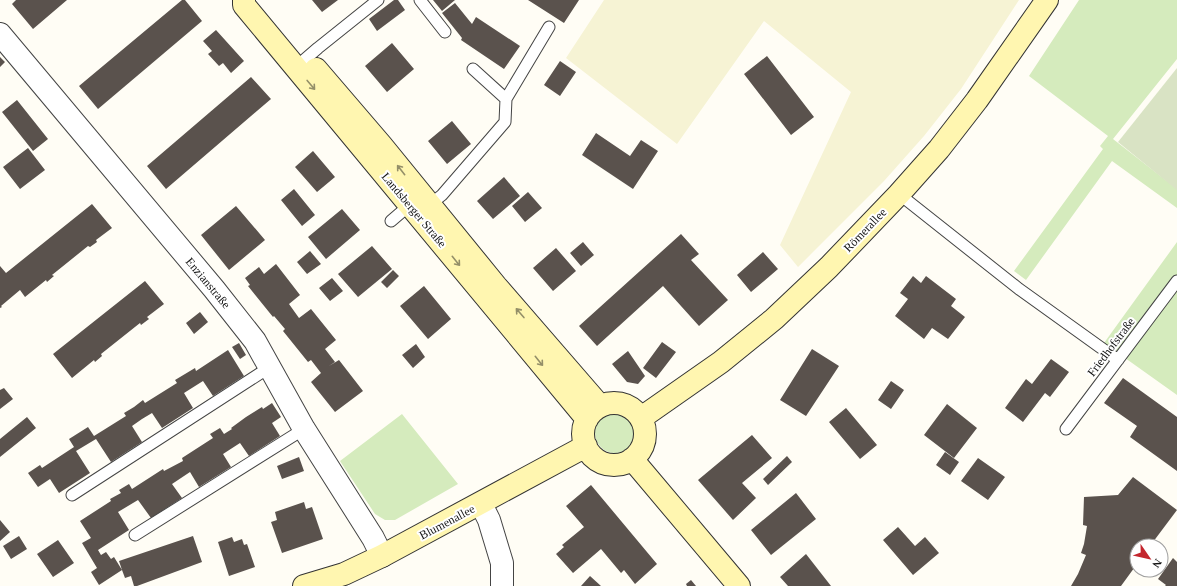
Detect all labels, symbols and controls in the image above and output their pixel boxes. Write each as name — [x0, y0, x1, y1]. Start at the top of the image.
one-way arrow — [306, 80, 315, 90]
one-way arrow — [397, 164, 405, 175]
street label: Landsberger Straße — [379, 170, 449, 250]
street label: Römerallee — [841, 205, 889, 255]
street label: Enzianstraße — [183, 255, 233, 311]
one-way arrow — [451, 255, 460, 266]
one-way arrow — [516, 308, 525, 318]
street label: Friedhofstraße — [1084, 315, 1138, 379]
one-way arrow — [534, 356, 543, 366]
street label: Blumenallee — [417, 502, 477, 542]
north arrow — [1129, 538, 1169, 578]
text: N — [1150, 557, 1164, 570]

